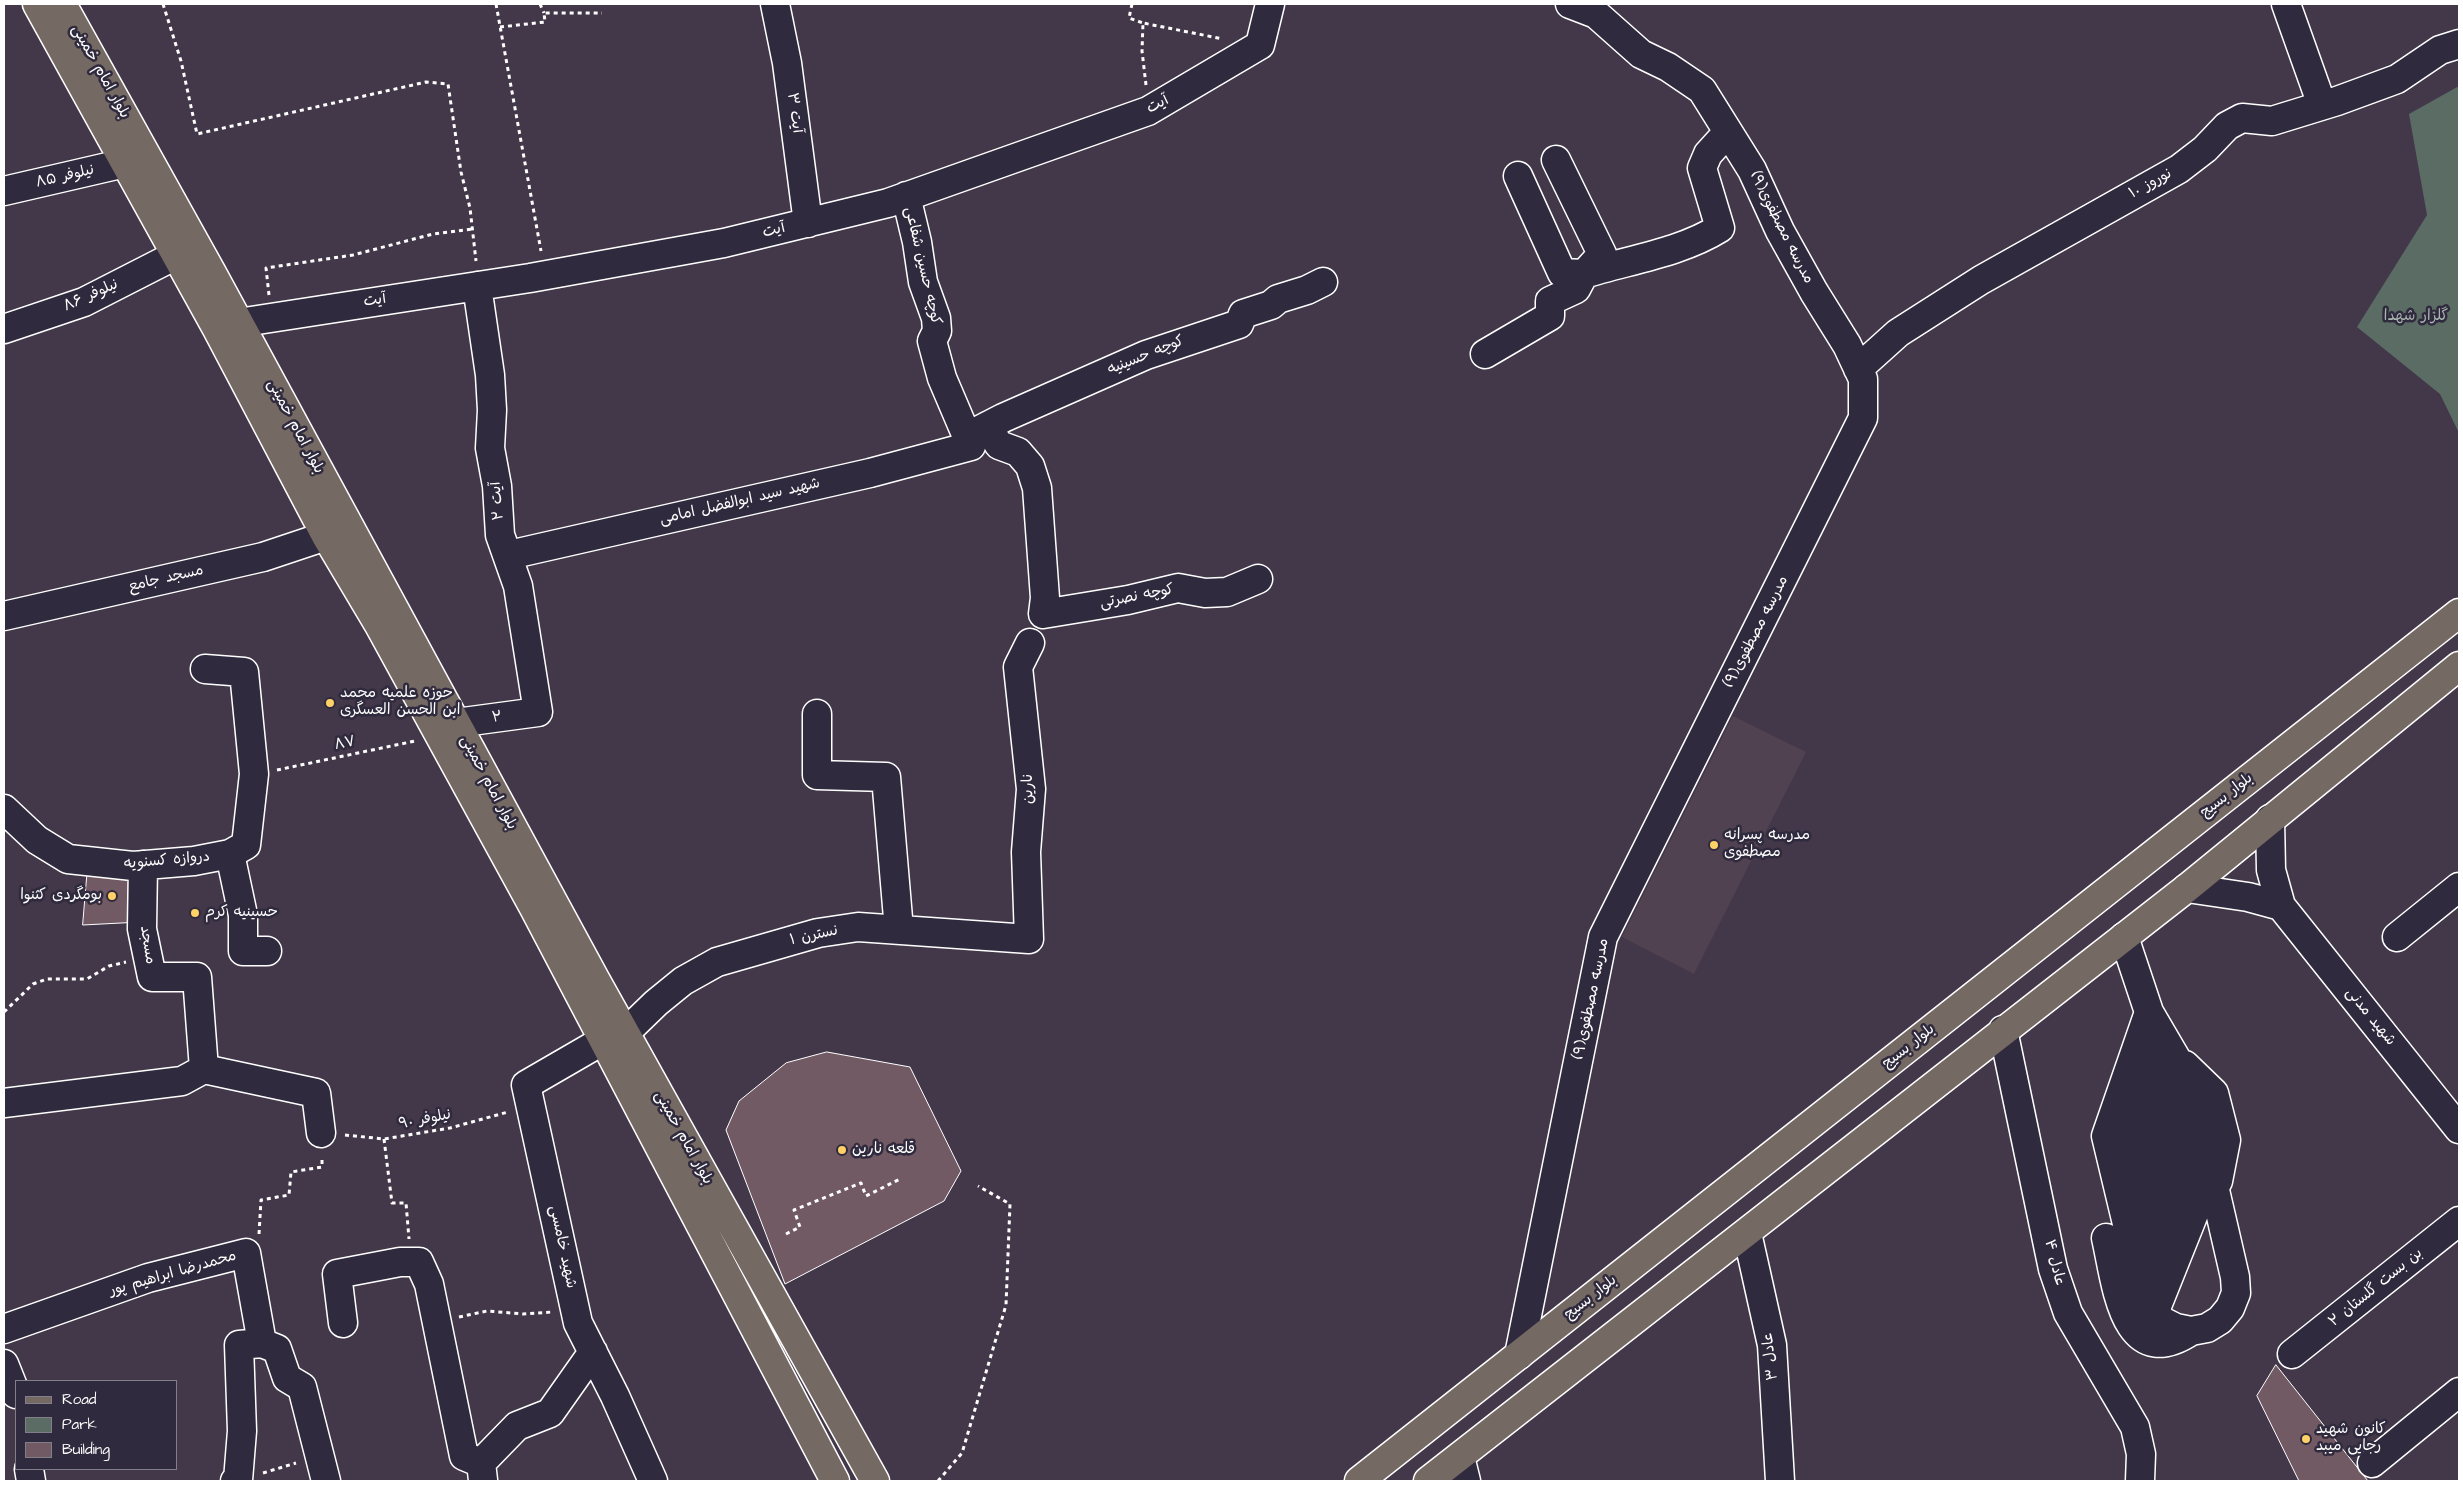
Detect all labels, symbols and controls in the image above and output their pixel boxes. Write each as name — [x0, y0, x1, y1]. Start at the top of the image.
street label: بلوار امام خمینی — [67, 22, 133, 122]
street label: آیت ۳ — [782, 91, 806, 135]
street label: آیت — [1144, 92, 1172, 118]
street label: نیلوفر ۸۵ — [34, 162, 96, 192]
street label: نوروز ۱۰ — [2126, 165, 2176, 203]
street label: مدرسه مصطفوی(۹) — [1745, 169, 1817, 287]
street label: کوچه حسین شفاعی — [900, 205, 944, 327]
street label: آیت — [761, 220, 787, 242]
street label: نیلوفر ۸۶ — [61, 276, 121, 316]
street label: آیت — [362, 290, 388, 312]
park label: گلزار شهدا — [2384, 308, 2448, 326]
street label: کوچه حسینیه — [1105, 333, 1187, 379]
street label: بلوار امام خمینی — [263, 377, 327, 477]
street label: شهید سید ابوالفضل امامی — [658, 475, 822, 529]
street label: آیت ۲ — [487, 481, 509, 521]
street label: مسجد جامع — [127, 562, 205, 596]
street label: مدرسه مصطفوی(۹) — [1721, 573, 1793, 691]
street label: کوچه نصرتی — [1099, 581, 1175, 613]
place label: حوزه علمیه محمد ابن الحسن العسگری — [340, 685, 461, 720]
marker: حوزه علمیه محمد ابن الحسن العسگری — [324, 697, 336, 709]
street label: ۲ — [491, 708, 503, 728]
street label: ۸۷ — [333, 733, 357, 755]
street label: بلوار امام خمینی — [456, 733, 520, 833]
street label: بلوار بسیج — [2197, 770, 2257, 822]
street label: نارین — [1020, 774, 1038, 804]
place label: مدرسه پسرانه مصطفوی — [1724, 827, 1810, 862]
marker: مدرسه پسرانه مصطفوی — [1708, 839, 1720, 851]
street label: دروازه کسنویه — [123, 848, 211, 874]
place label: بومگردی کثنوا — [20, 887, 102, 905]
marker: بومگردی کثنوا — [106, 890, 118, 902]
place label: حسینیه کرم — [205, 904, 278, 922]
marker: حسینیه کرم — [189, 907, 201, 919]
street label: نسترن ۱ — [788, 922, 840, 950]
street label: مسجد — [135, 925, 159, 965]
street label: مدرسه مصطفوی(۹) — [1570, 937, 1614, 1061]
street label: شهید مدنی — [2341, 984, 2399, 1050]
street label: بلوار بسیج — [1879, 1021, 1939, 1073]
street label: بلوار امام خمینی — [650, 1088, 716, 1188]
street label: نیلوفر ۹۰ — [397, 1106, 453, 1134]
place label: قلعه نارین — [852, 1141, 915, 1159]
marker: قلعه نارین — [836, 1144, 848, 1156]
street label: شهید خامسی — [544, 1204, 580, 1290]
street label: عادل ۴ — [2040, 1238, 2068, 1288]
street label: بن بست گلستان ۲ — [2326, 1245, 2426, 1331]
street label: محمدرضا ابراهیم پور — [107, 1247, 239, 1301]
street label: بلوار بسیج — [1561, 1272, 1621, 1324]
street label: عادل ۳ — [1760, 1331, 1782, 1381]
legend — [15, 1380, 178, 1470]
text: Road — [62, 1389, 96, 1410]
text: Park — [62, 1414, 97, 1435]
place label: کانون شهید رجایی میبد — [2316, 1421, 2386, 1456]
marker: کانون شهید رجایی میبد — [2300, 1433, 2312, 1445]
text: Building — [62, 1439, 110, 1460]

